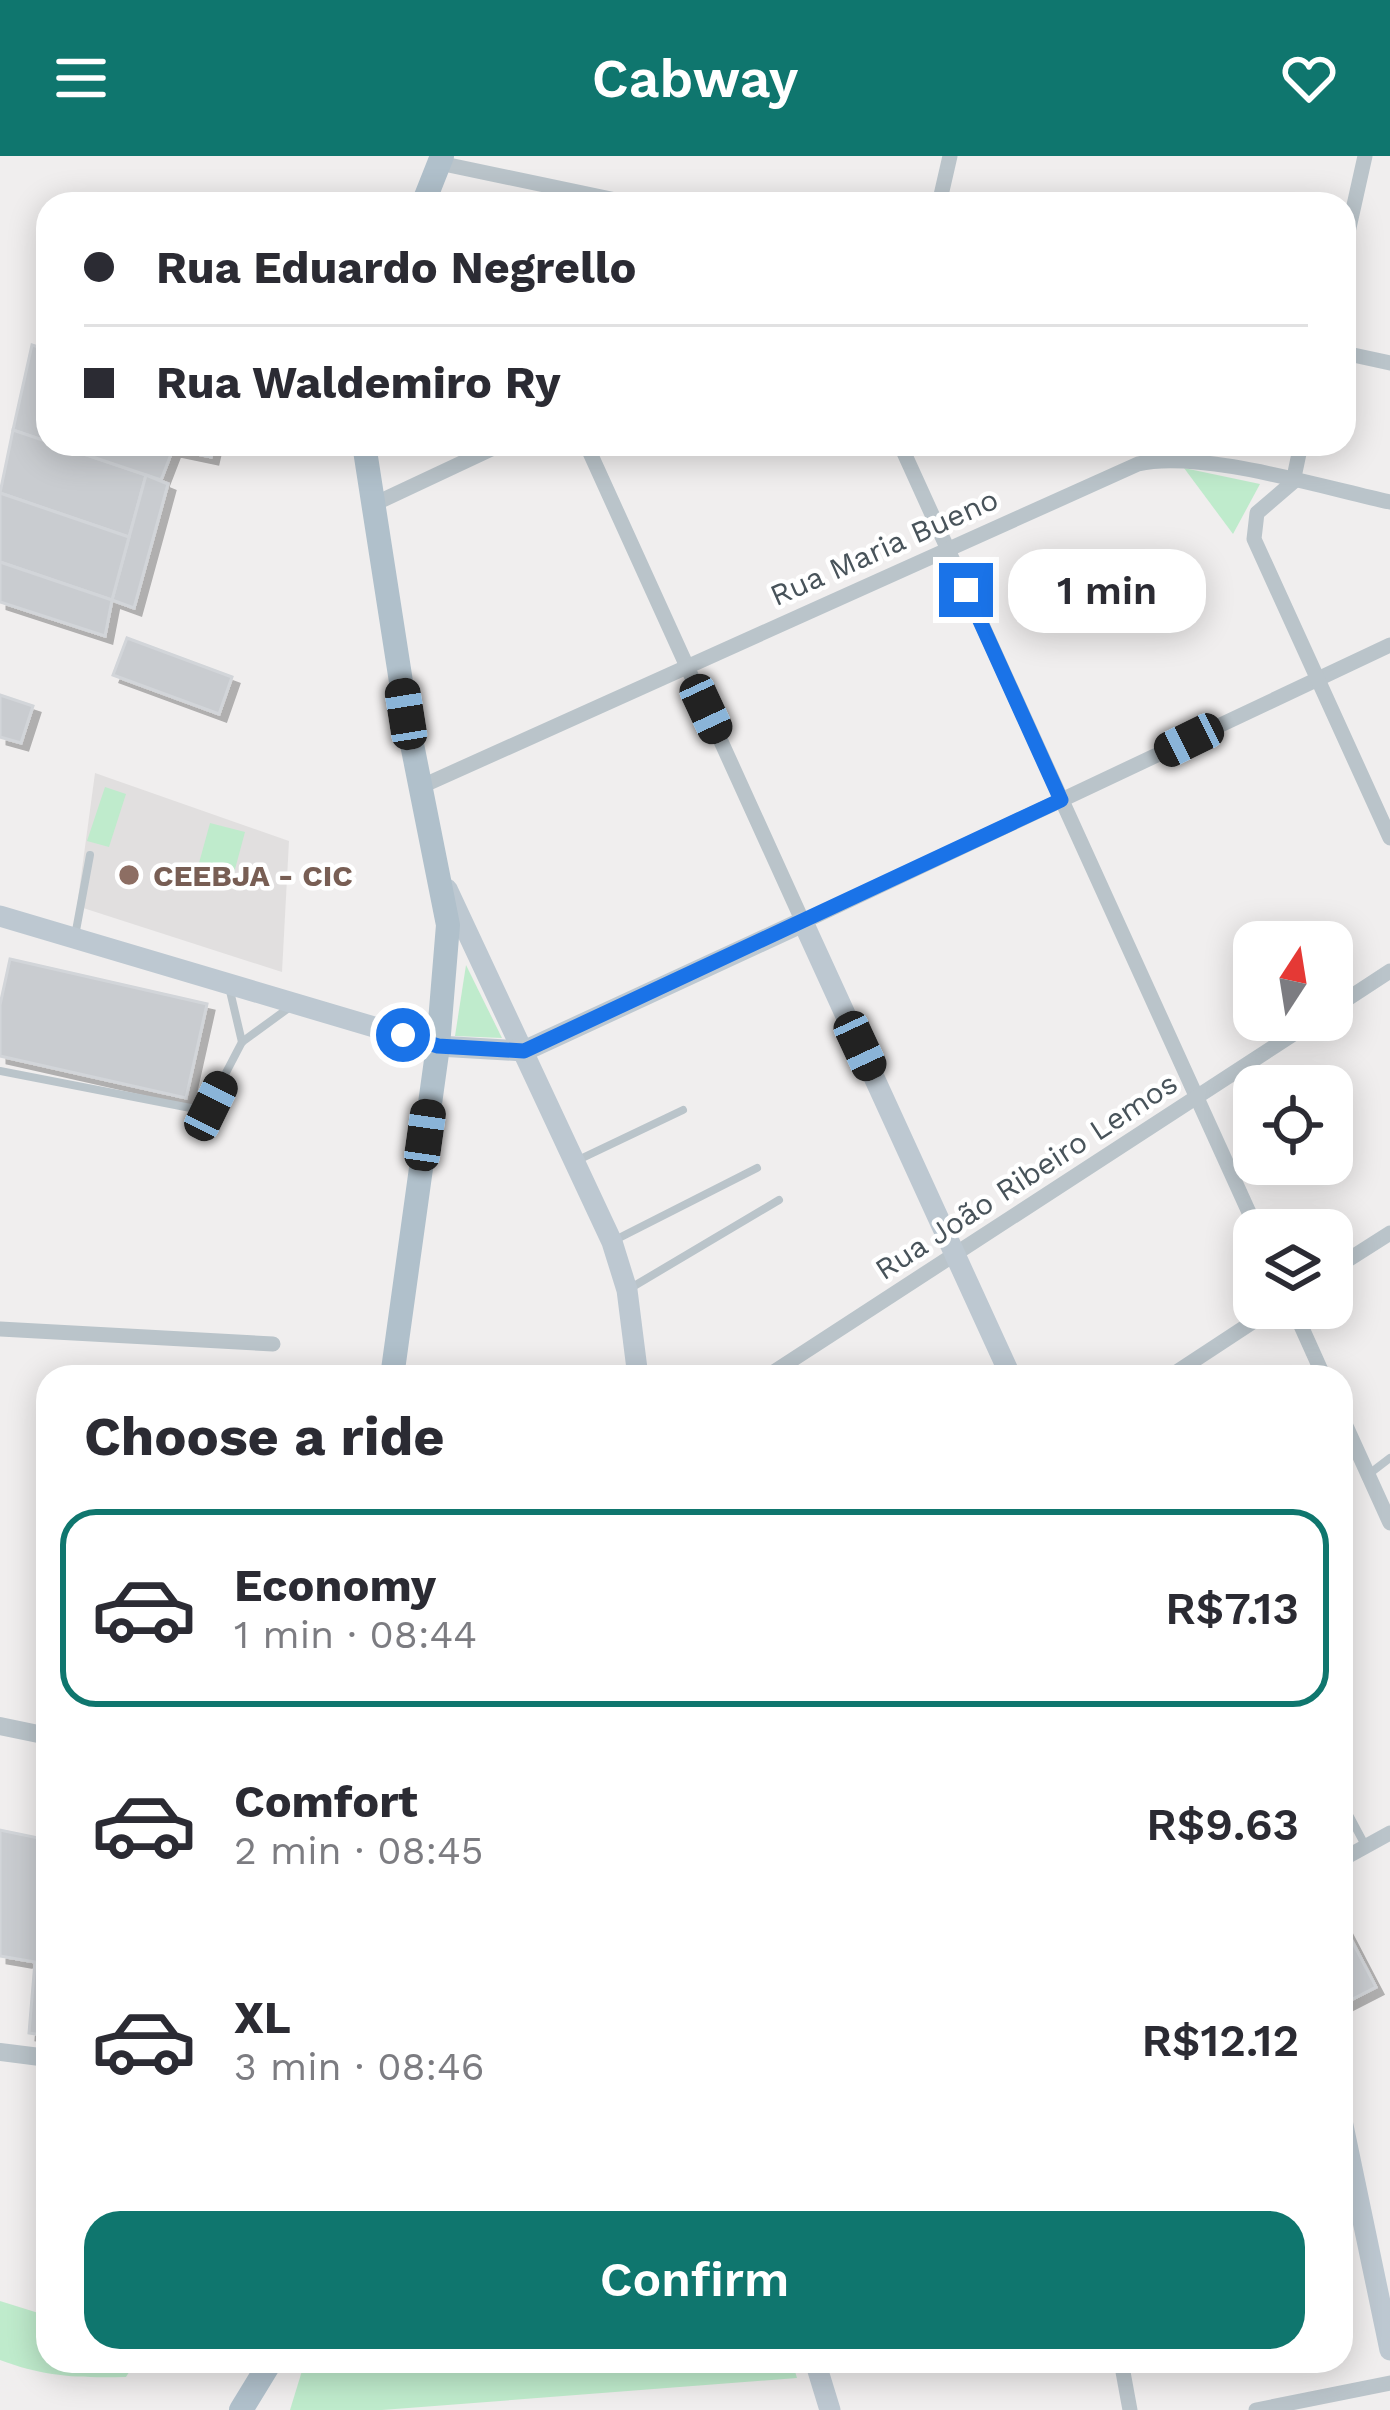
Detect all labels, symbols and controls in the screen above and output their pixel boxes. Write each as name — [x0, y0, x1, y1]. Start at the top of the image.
icon: menu — [48, 45, 114, 111]
icon: heart — [1276, 45, 1342, 111]
text: Cabway — [592, 47, 798, 110]
text: Rua Eduardo Negrello — [156, 241, 636, 294]
text: Rua Waldemiro Ry — [156, 356, 561, 409]
street label: Rua Maria Bueno — [765, 481, 1003, 613]
callout: 1 min — [1008, 548, 1206, 632]
route end — [939, 563, 993, 617]
text: 1 min — [1057, 568, 1157, 613]
car — [674, 669, 738, 749]
car — [383, 676, 429, 752]
car — [1149, 708, 1229, 772]
place label: CEEBJA - CIC — [153, 858, 353, 893]
marker: CEEBJA - CIC — [116, 862, 142, 888]
north arrow — [1233, 921, 1353, 1041]
map controls — [1233, 921, 1353, 1329]
car — [828, 1006, 892, 1086]
route start — [376, 1008, 430, 1062]
street label: Rua João Ribeiro Lemos — [868, 1065, 1184, 1287]
button: locate — [1233, 1065, 1353, 1185]
car — [179, 1066, 243, 1146]
car — [402, 1097, 448, 1173]
button: layers — [1233, 1209, 1353, 1329]
text: Choose a ride — [84, 1405, 445, 1468]
icon: car — [90, 1554, 198, 1662]
text: Economy — [234, 1559, 436, 1612]
text: R$7.13 — [1165, 1582, 1299, 1635]
text: 1 min · 08:44 — [234, 1612, 477, 1657]
icon: car — [90, 1770, 198, 1878]
text: Comfort — [234, 1775, 418, 1828]
text: R$9.63 — [1146, 1798, 1299, 1851]
text: 2 min · 08:45 — [234, 1828, 483, 1873]
icon: car — [90, 1986, 198, 2094]
text: XL — [234, 1991, 291, 2044]
text: R$12.12 — [1141, 2014, 1299, 2067]
text: 3 min · 08:46 — [234, 2044, 485, 2089]
button: Confirm — [84, 2211, 1305, 2349]

